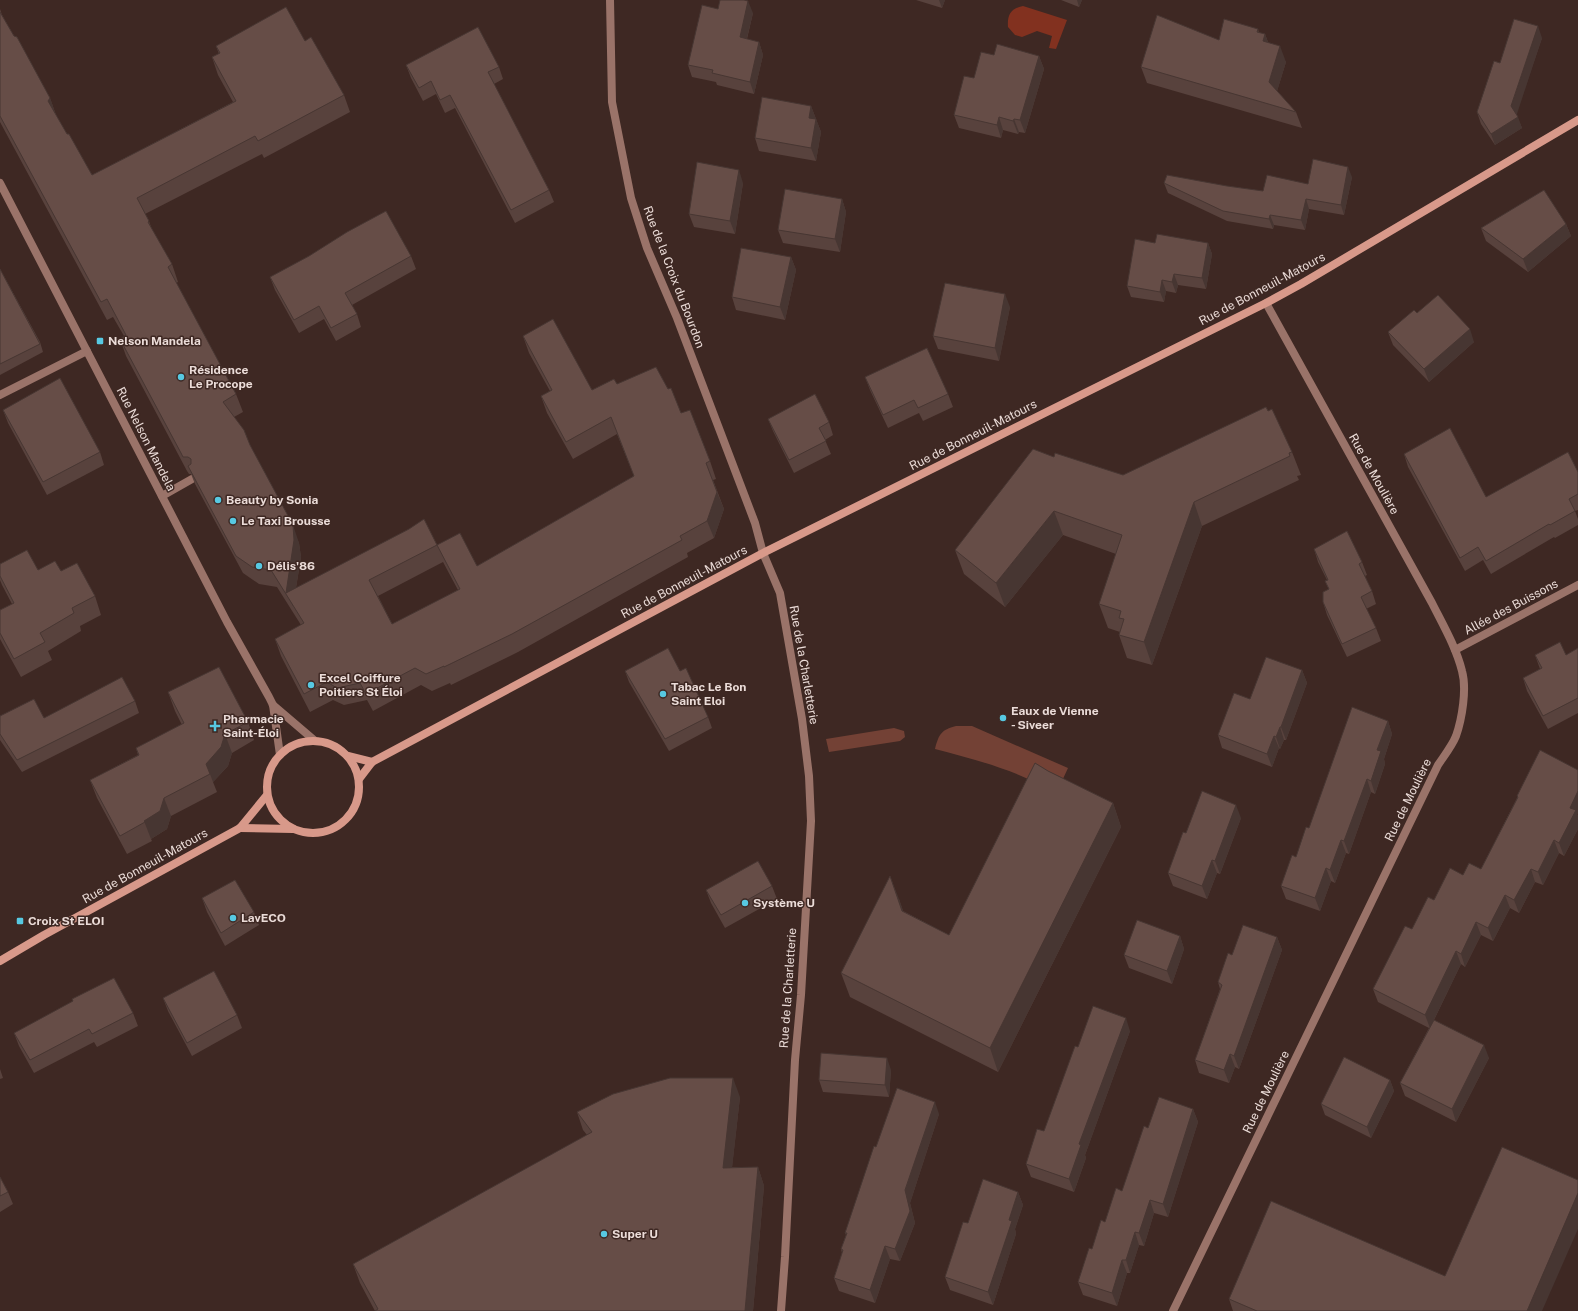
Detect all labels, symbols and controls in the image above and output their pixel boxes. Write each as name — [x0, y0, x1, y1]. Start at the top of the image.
street label: Rue de la Croix du Bourdon — [640, 204, 708, 350]
street label: Rue de Bonneuil-Matours — [1197, 250, 1327, 328]
place label: Nelson Mandela — [108, 334, 201, 348]
marker: Nelson Mandela — [95, 336, 105, 346]
place label: Résidence Le Procope — [189, 363, 253, 391]
marker: Résidence Le Procope — [176, 372, 186, 382]
street label: Rue Nelson Mandela — [114, 385, 178, 493]
street label: Rue de Bonneuil-Matours — [907, 397, 1039, 473]
street label: Rue de Moulière — [1346, 431, 1402, 517]
place label: Beauty by Sonia — [226, 493, 318, 507]
marker: Beauty by Sonia — [213, 495, 223, 505]
place label: Le Taxi Brousse — [241, 514, 330, 528]
marker: Le Taxi Brousse — [228, 516, 238, 526]
street label: Rue de Bonneuil-Matours — [619, 543, 749, 621]
place label: Délis'86 — [267, 559, 315, 573]
marker: Délis'86 — [254, 561, 264, 571]
street label: Allée des Buissons — [1462, 576, 1560, 638]
street label: Rue de la Charletterie — [787, 604, 821, 726]
place label: Excel Coiffure Poitiers St Éloi — [319, 671, 403, 699]
marker: Excel Coiffure Poitiers St Éloi — [306, 680, 316, 690]
place label: Tabac Le Bon Saint Eloi — [671, 680, 746, 708]
marker: Tabac Le Bon Saint Eloi — [658, 689, 668, 699]
place label: Eaux de Vienne - Siveer — [1011, 704, 1099, 732]
place label: Pharmacie Saint-Éloi — [223, 712, 284, 740]
marker: Eaux de Vienne - Siveer — [998, 713, 1008, 723]
marker: Pharmacie Saint-Éloi — [210, 721, 220, 731]
street label: Rue de Moulière — [1382, 756, 1434, 844]
street label: Rue de Bonneuil-Matours — [80, 826, 210, 906]
place label: Système U — [753, 896, 815, 910]
marker: Système U — [740, 898, 750, 908]
place label: LavECO — [241, 911, 286, 925]
marker: LavECO — [228, 913, 238, 923]
place label: Croix St ELOI — [28, 914, 104, 928]
marker: Croix St ELOI — [15, 916, 25, 926]
street label: Rue de la Charletterie — [777, 927, 799, 1049]
street label: Rue de Moulière — [1240, 1048, 1292, 1136]
place label: Super U — [612, 1227, 658, 1241]
marker: Super U — [599, 1229, 609, 1239]

